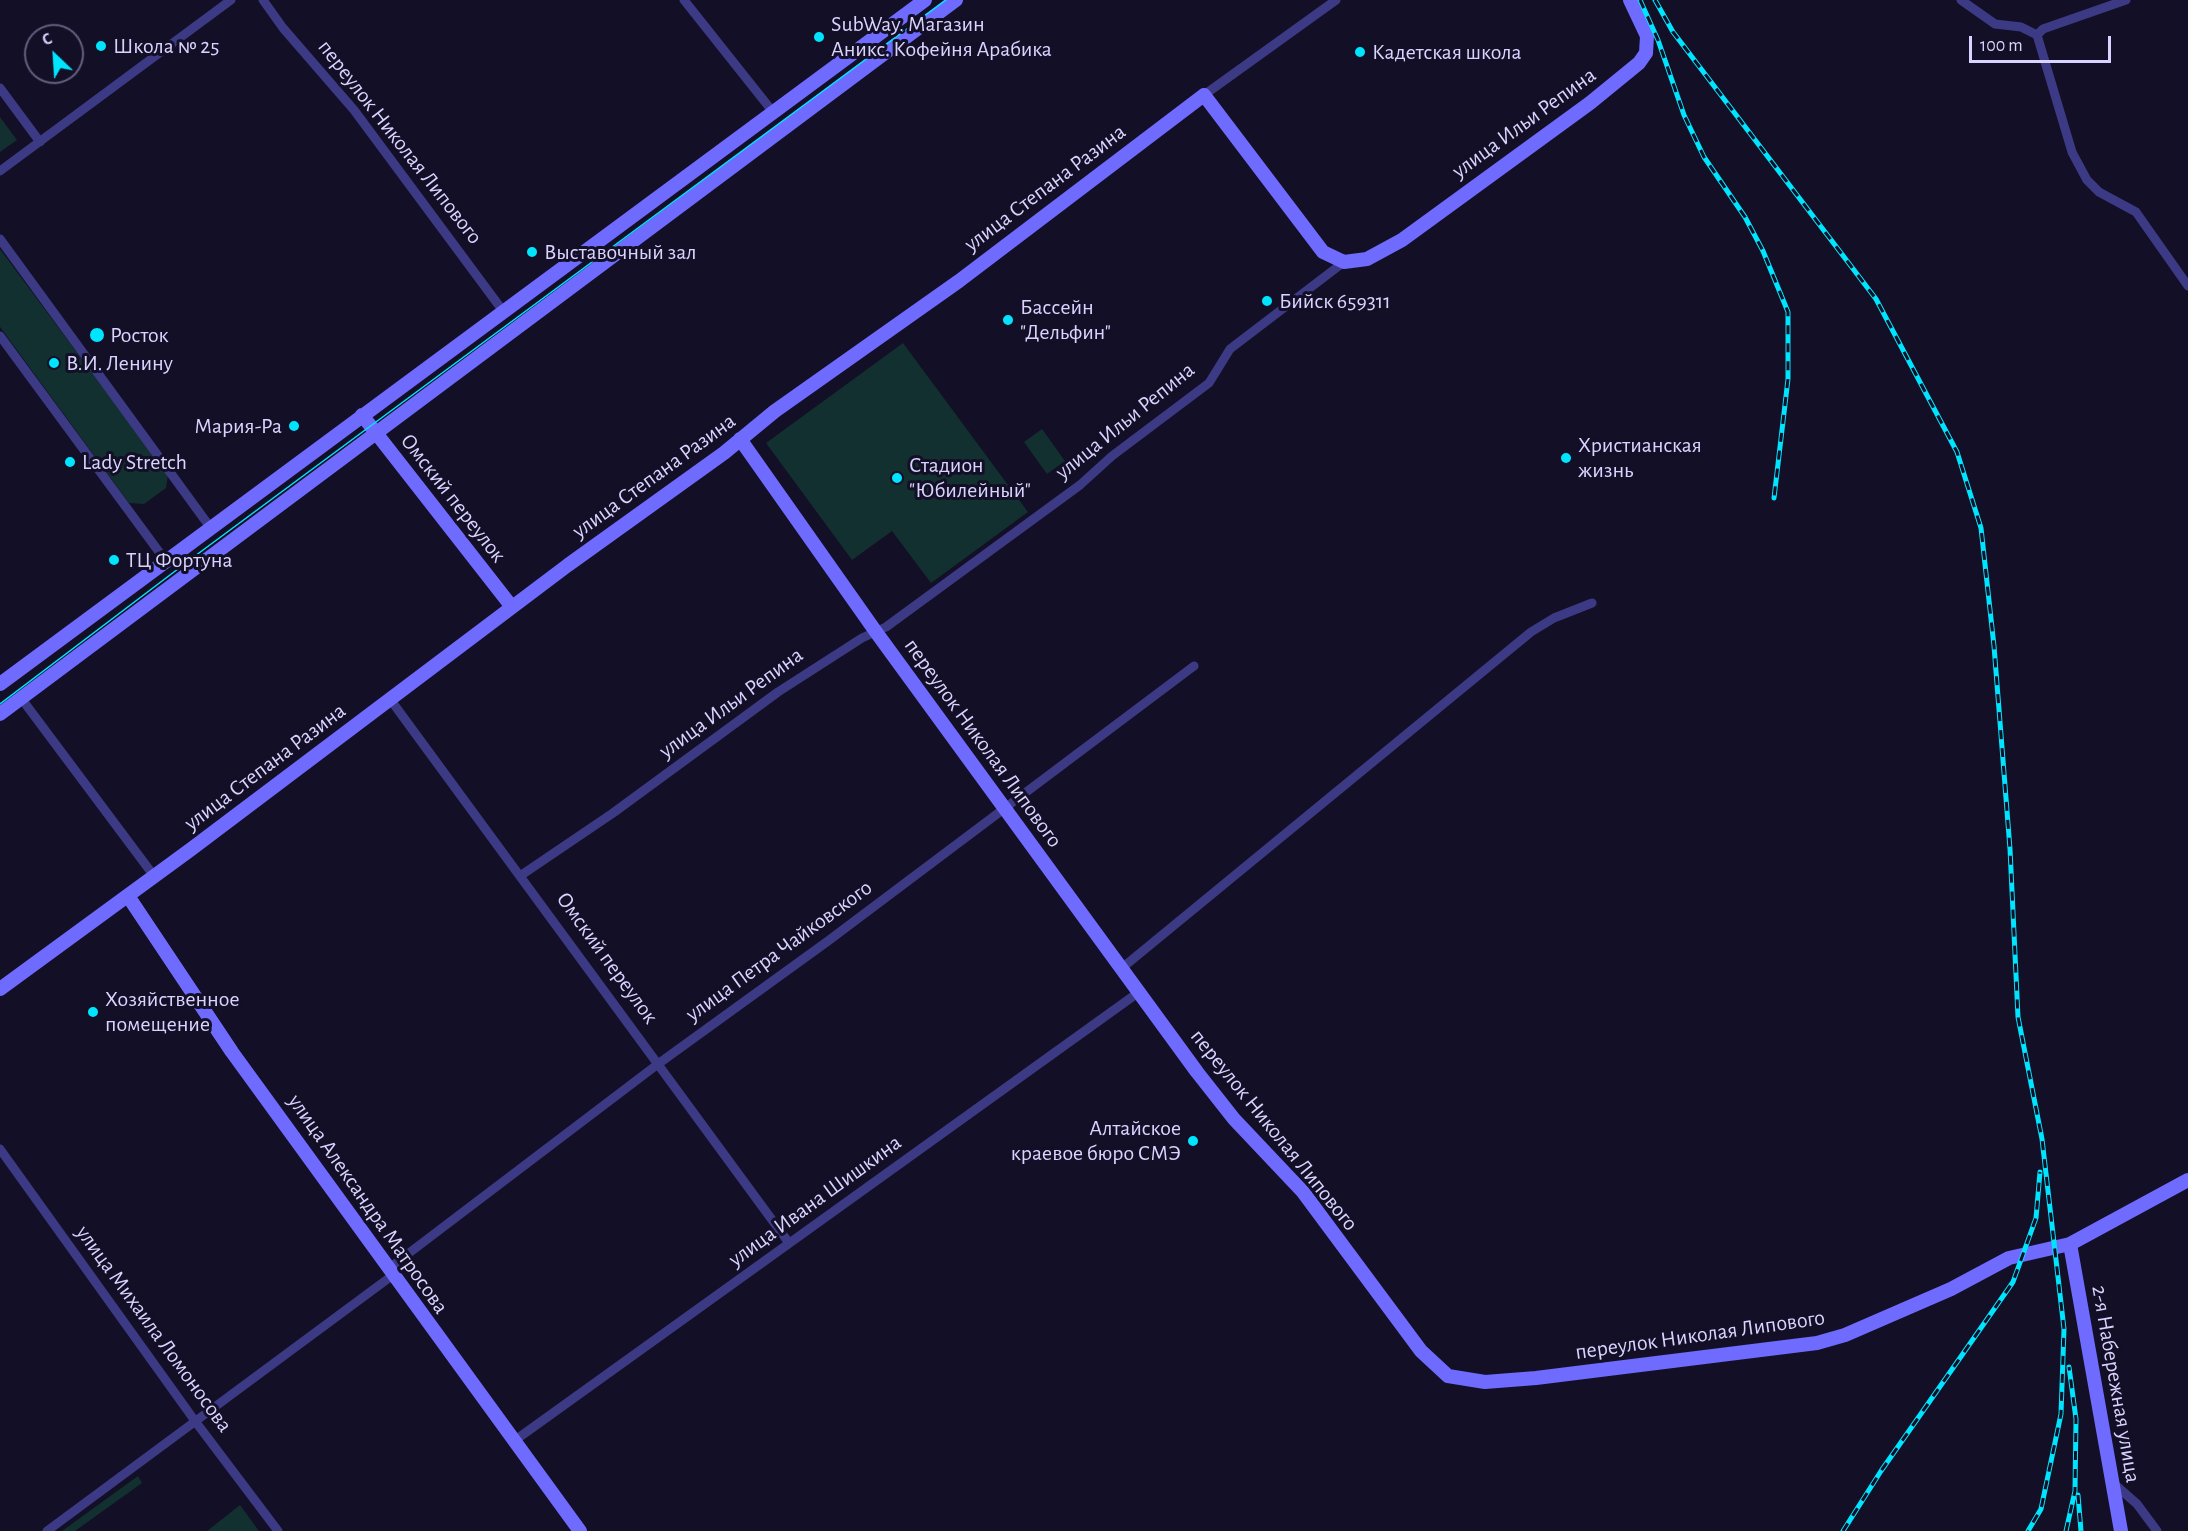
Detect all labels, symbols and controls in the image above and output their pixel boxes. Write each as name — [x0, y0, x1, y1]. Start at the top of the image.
place label: SubWay. Магазин Аникс. Кофейня Арабика — [831, 11, 1052, 62]
north arrow — [24, 24, 84, 84]
scale bar — [1972, 24, 2114, 62]
text: С — [40, 30, 55, 49]
marker: SubWay. Магазин Аникс. Кофейня Арабика — [812, 30, 826, 44]
place label: Школа № 25 — [113, 33, 219, 59]
street label: переулок Николая Липового — [312, 35, 488, 249]
text: 100 m — [1980, 37, 2023, 55]
marker: Школа № 25 — [94, 39, 108, 53]
place label: Кадетская школа — [1372, 39, 1521, 65]
marker: Кадетская школа — [1353, 45, 1367, 59]
street label: улица Ильи Репина — [1447, 62, 1601, 184]
street label: улица Степана Разина — [959, 119, 1131, 257]
place label: Выставочный зал — [544, 239, 697, 265]
marker: Выставочный зал — [525, 245, 539, 259]
place label: Бийск 659311 — [1279, 288, 1391, 314]
place label: Бассейн "Дельфин" — [1020, 294, 1111, 346]
marker: Бийск 659311 — [1260, 294, 1274, 308]
marker: Бассейн "Дельфин" — [1001, 313, 1015, 327]
place label: Росток — [110, 322, 169, 348]
marker: Росток — [88, 326, 106, 344]
place label: В.И. Ленину — [66, 350, 173, 376]
marker: В.И. Ленину — [47, 356, 61, 370]
street label: улица Ильи Репина — [1050, 357, 1200, 485]
street label: улица Степана Разина — [567, 408, 741, 544]
place label: Мария-Ра — [194, 413, 282, 439]
marker: Мария-Ра — [287, 419, 301, 433]
street label: Омский переулок — [394, 428, 512, 568]
place label: Христианская жизнь — [1578, 432, 1702, 484]
place label: Lady Stretch — [82, 449, 187, 475]
marker: Христианская жизнь — [1559, 451, 1573, 465]
place label: Стадион "Юбилейный" — [909, 452, 1031, 504]
marker: Lady Stretch — [63, 455, 77, 469]
marker: Стадион "Юбилейный" — [890, 471, 904, 485]
place label: ТЦ Фортуна — [126, 547, 232, 573]
marker: ТЦ Фортуна — [107, 553, 121, 567]
street label: переулок Николая Липового — [898, 633, 1068, 853]
street label: улица Ильи Репина — [654, 642, 808, 764]
street label: улица Степана Разина — [179, 698, 351, 836]
street label: улица Петра Чайковского — [681, 875, 877, 1027]
street label: Омский переулок — [550, 887, 664, 1029]
place label: Хозяйственное помещение — [105, 986, 240, 1038]
marker: Хозяйственное помещение — [86, 1005, 100, 1019]
street label: переулок Николая Липового — [1184, 1024, 1364, 1236]
street label: улица Александра Матросова — [282, 1089, 454, 1319]
place label: Алтайское краевое бюро СМЭ — [1011, 1115, 1181, 1166]
street label: улица Ивана Шишкина — [723, 1129, 907, 1273]
marker: Алтайское краевое бюро СМЭ — [1186, 1134, 1200, 1148]
street label: улица Михаила Ломоносова — [70, 1220, 238, 1438]
street label: 2-я Набережная улица — [2086, 1283, 2146, 1485]
street label: переулок Николая Липового — [1573, 1304, 1827, 1366]

